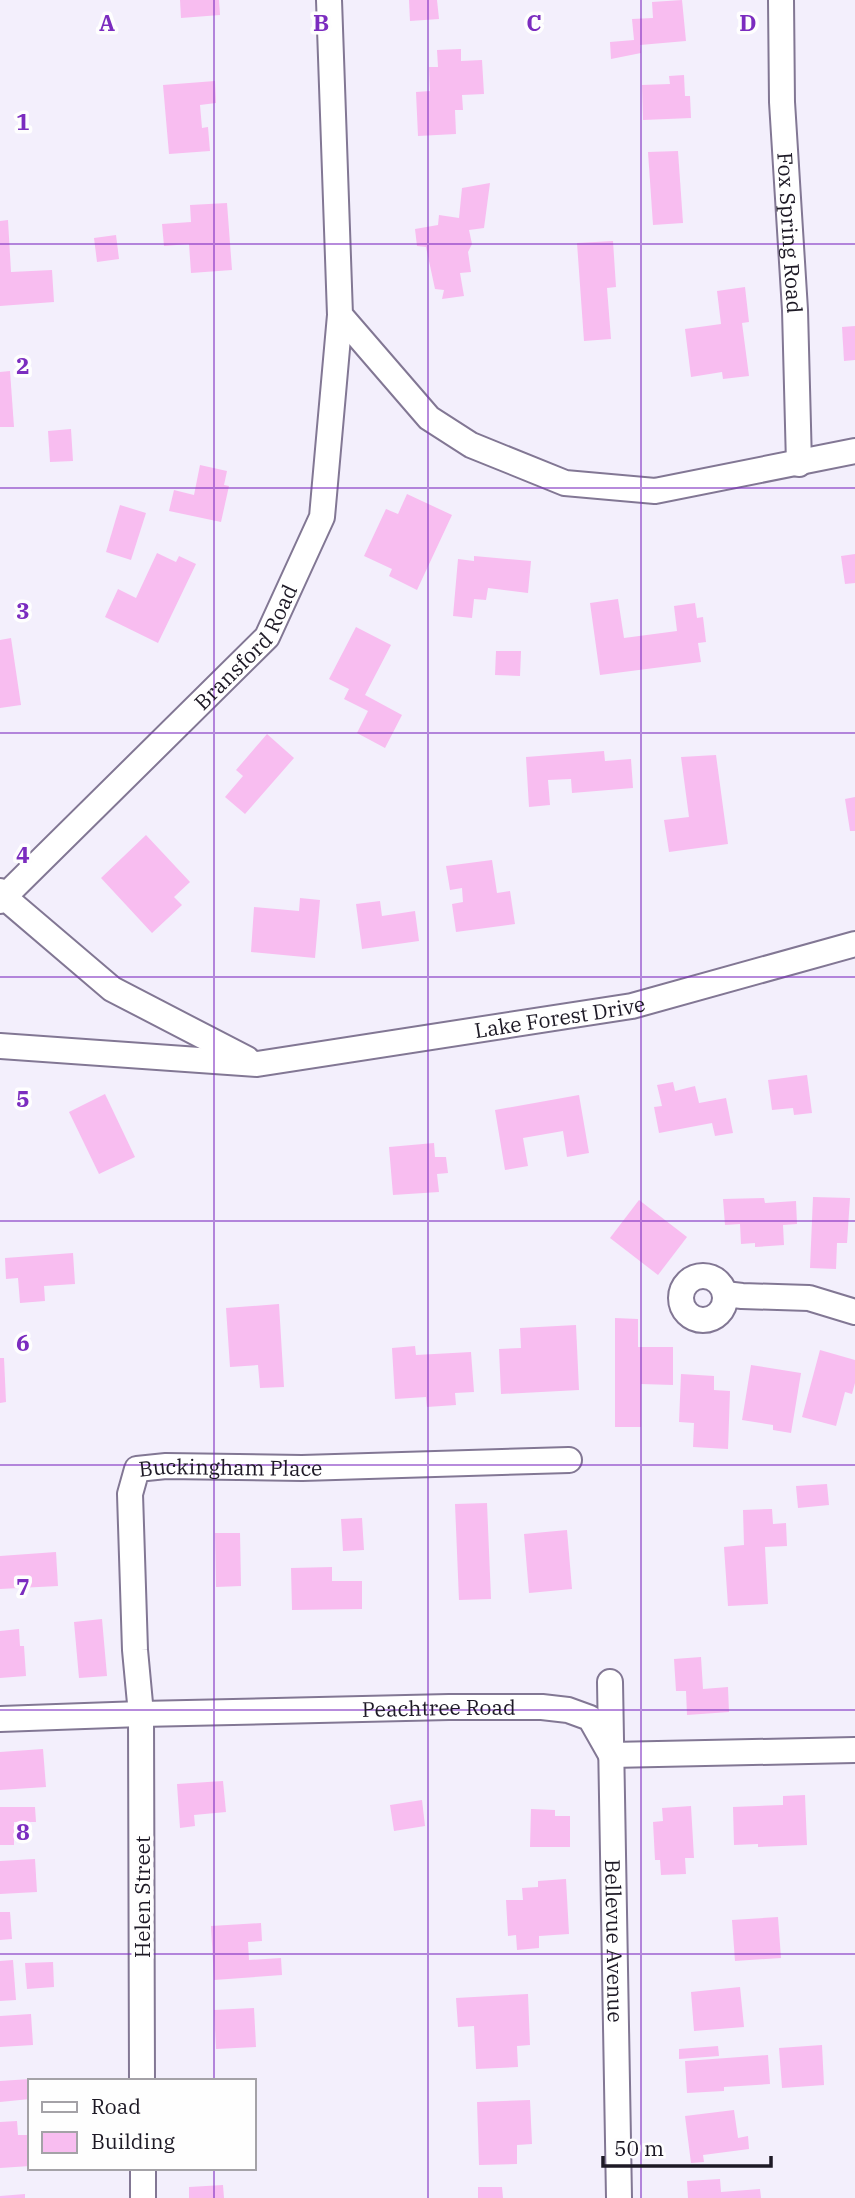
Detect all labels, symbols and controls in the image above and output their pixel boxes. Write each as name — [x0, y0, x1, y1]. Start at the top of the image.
text: A — [99, 7, 115, 37]
text: B — [313, 7, 329, 37]
text: C — [526, 7, 542, 37]
text: D — [739, 7, 757, 37]
text: 1 — [16, 106, 30, 136]
street label: Fox Spring Road — [771, 151, 809, 314]
text: 2 — [16, 350, 30, 380]
street label: Bransford Road — [188, 579, 303, 716]
text: 3 — [16, 595, 30, 625]
text: 4 — [16, 839, 30, 869]
street label: Lake Forest Drive — [473, 989, 648, 1044]
text: 5 — [16, 1083, 30, 1113]
text: 6 — [16, 1327, 30, 1357]
street label: Buckingham Place — [137, 1452, 323, 1483]
text: 7 — [16, 1571, 30, 1601]
street label: Peachtree Road — [362, 1693, 516, 1723]
text: 8 — [16, 1816, 30, 1846]
street label: Helen Street — [128, 1836, 156, 1958]
street label: Bellevue Avenue — [599, 1859, 630, 2023]
legend — [28, 2079, 256, 2170]
text: Road — [91, 2092, 141, 2120]
scale bar — [603, 2124, 771, 2168]
text: Building — [91, 2127, 176, 2155]
text: 50 m — [614, 2134, 664, 2162]

